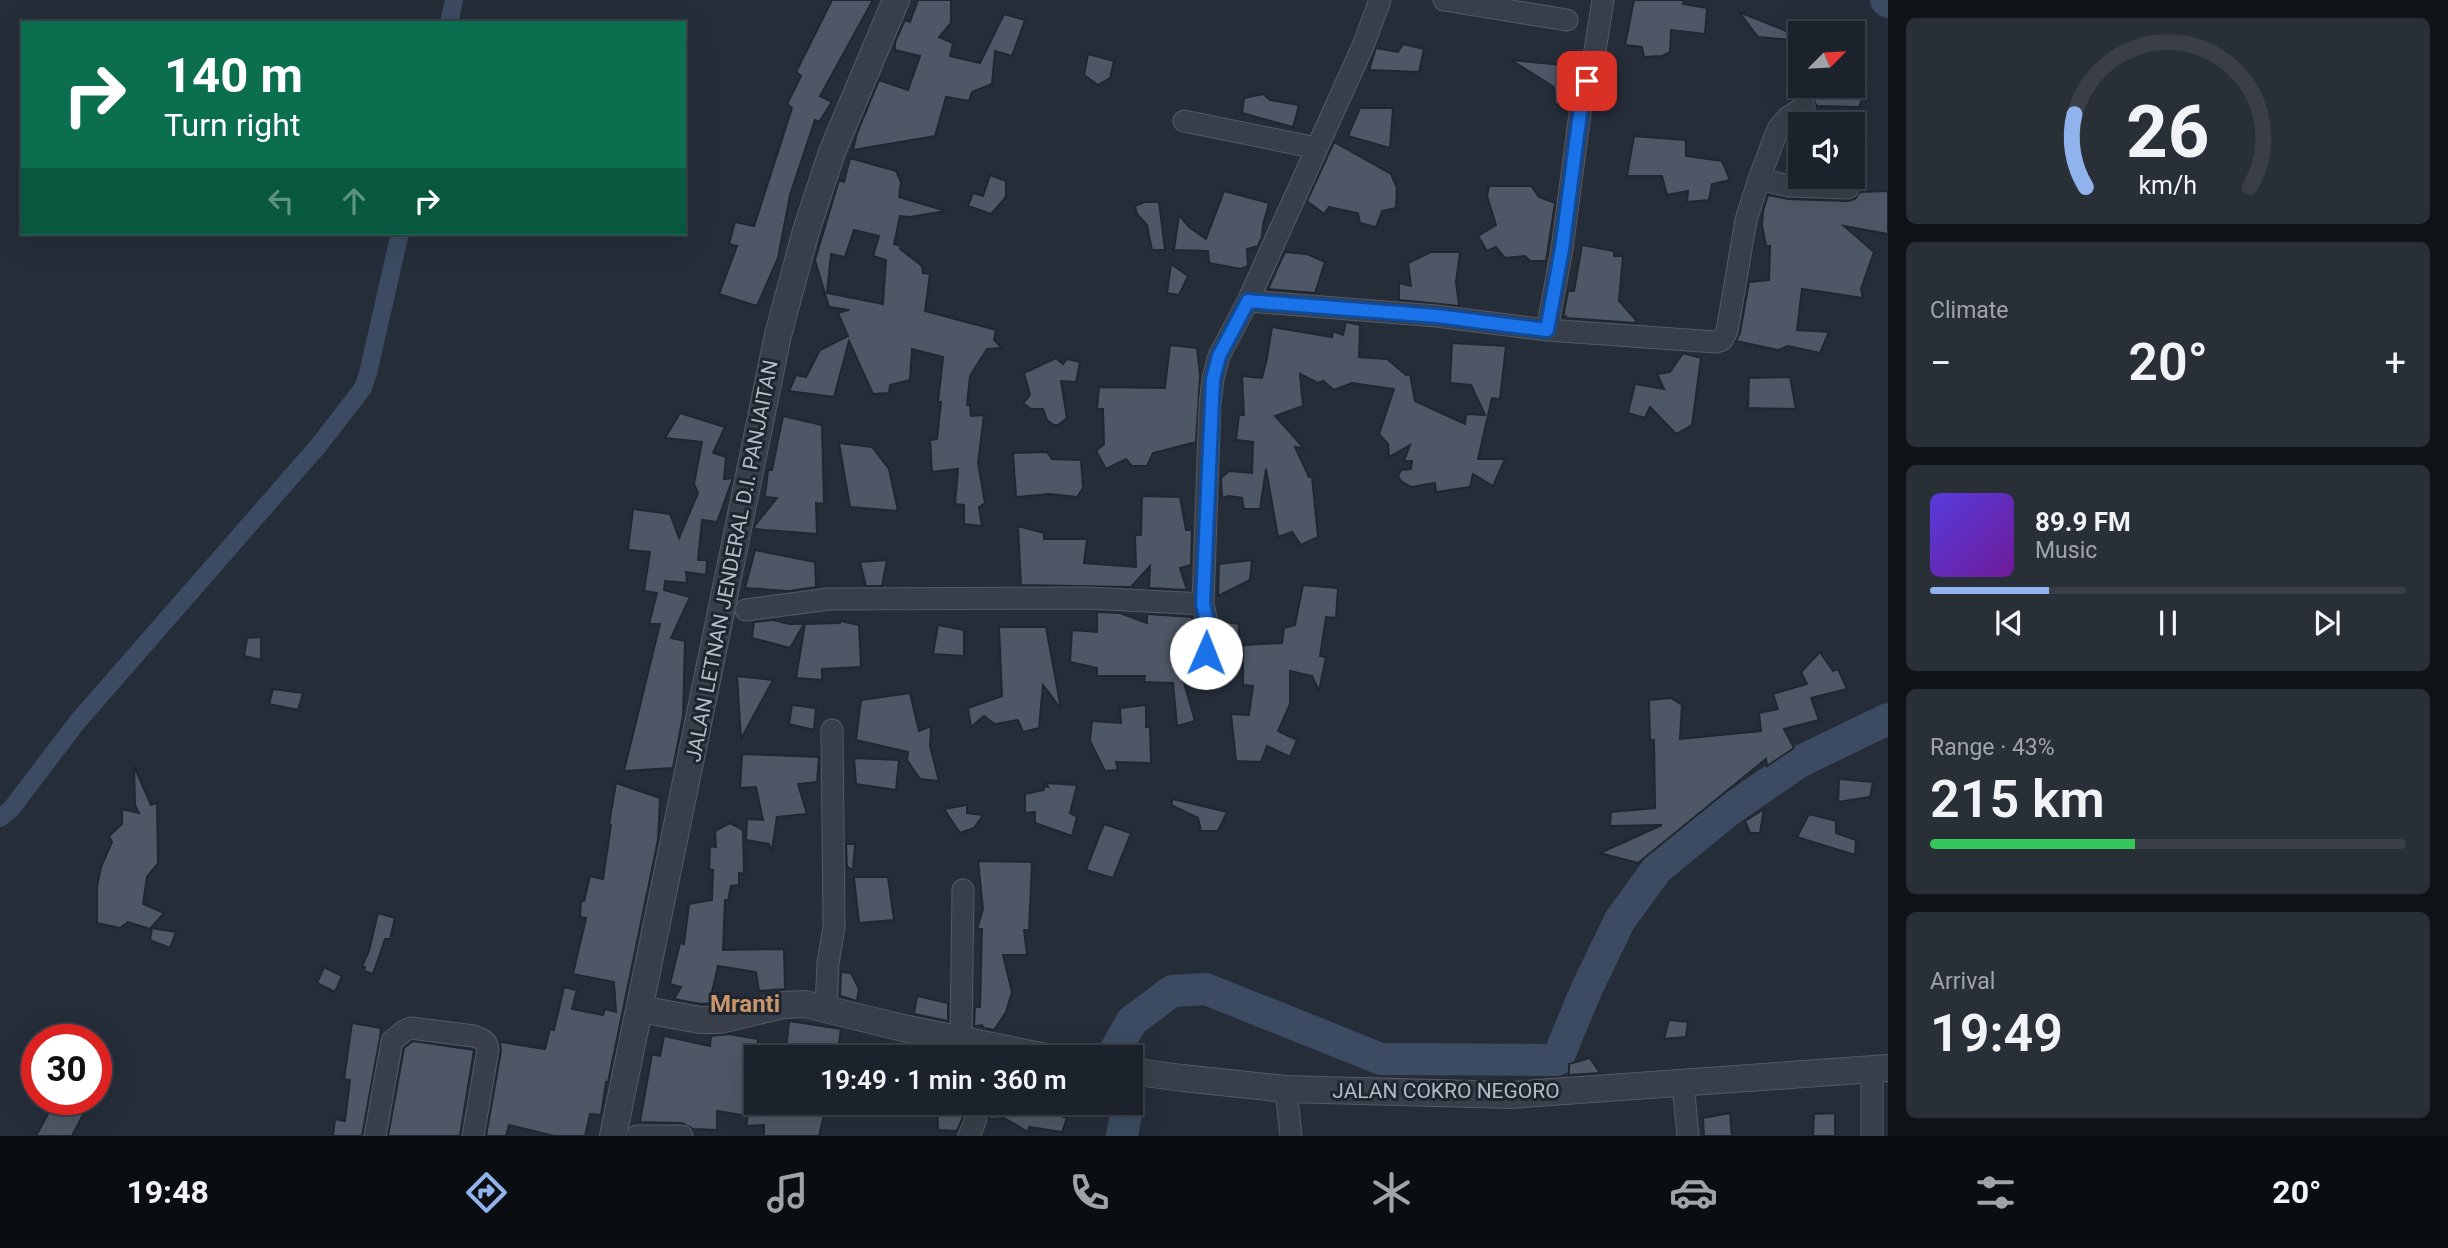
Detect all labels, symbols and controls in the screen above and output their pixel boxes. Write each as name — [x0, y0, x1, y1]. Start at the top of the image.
north arrow — [1788, 21, 1866, 98]
map controls — [1788, 21, 1865, 189]
text: 140 m — [164, 47, 303, 104]
icon: right — [49, 49, 140, 140]
pin — [1557, 51, 1617, 111]
icon: arrive — [1568, 62, 1606, 100]
text: 26 — [2126, 89, 2210, 175]
text: Turn right — [164, 106, 300, 144]
button: sound — [1788, 112, 1865, 189]
text: km/h — [2139, 171, 2197, 200]
icon: left — [262, 182, 300, 220]
icon: ahead — [335, 182, 373, 220]
icon: right — [408, 182, 446, 220]
text: Climate — [1930, 297, 2009, 324]
text: 20° — [2128, 332, 2208, 393]
text: − — [1930, 341, 1952, 385]
text: + — [2384, 341, 2406, 385]
street label: JALAN LETNAN JENDERAL D.I. PANJAITAN — [681, 358, 783, 764]
text: 89.9 FM — [2035, 507, 2131, 537]
text: Music — [2035, 537, 2097, 564]
icon: previous — [1990, 604, 2028, 642]
icon: pause — [2149, 604, 2187, 642]
icon: next — [2308, 604, 2346, 642]
position arrow — [1169, 616, 1243, 690]
text: Range · 43% — [1930, 734, 2055, 761]
text: 215 km — [1930, 769, 2105, 830]
text: Arrival — [1930, 968, 1995, 995]
district label: Mranti — [710, 990, 780, 1018]
text: 19:49 — [1930, 1003, 2063, 1064]
speed limit sign: 30 — [21, 1024, 112, 1115]
text: 19:49 · 1 min · 360 m — [820, 1065, 1067, 1095]
street label: JALAN COKRO NEGORO — [1332, 1079, 1560, 1103]
icon: directions — [462, 1168, 511, 1217]
icon: music — [763, 1168, 812, 1217]
icon: phone — [1065, 1168, 1114, 1217]
icon: climate — [1367, 1168, 1416, 1217]
icon: car — [1669, 1168, 1718, 1217]
icon: filters — [1971, 1168, 2020, 1217]
text: 19:48 — [126, 1173, 209, 1211]
text: 20° — [2272, 1173, 2322, 1211]

